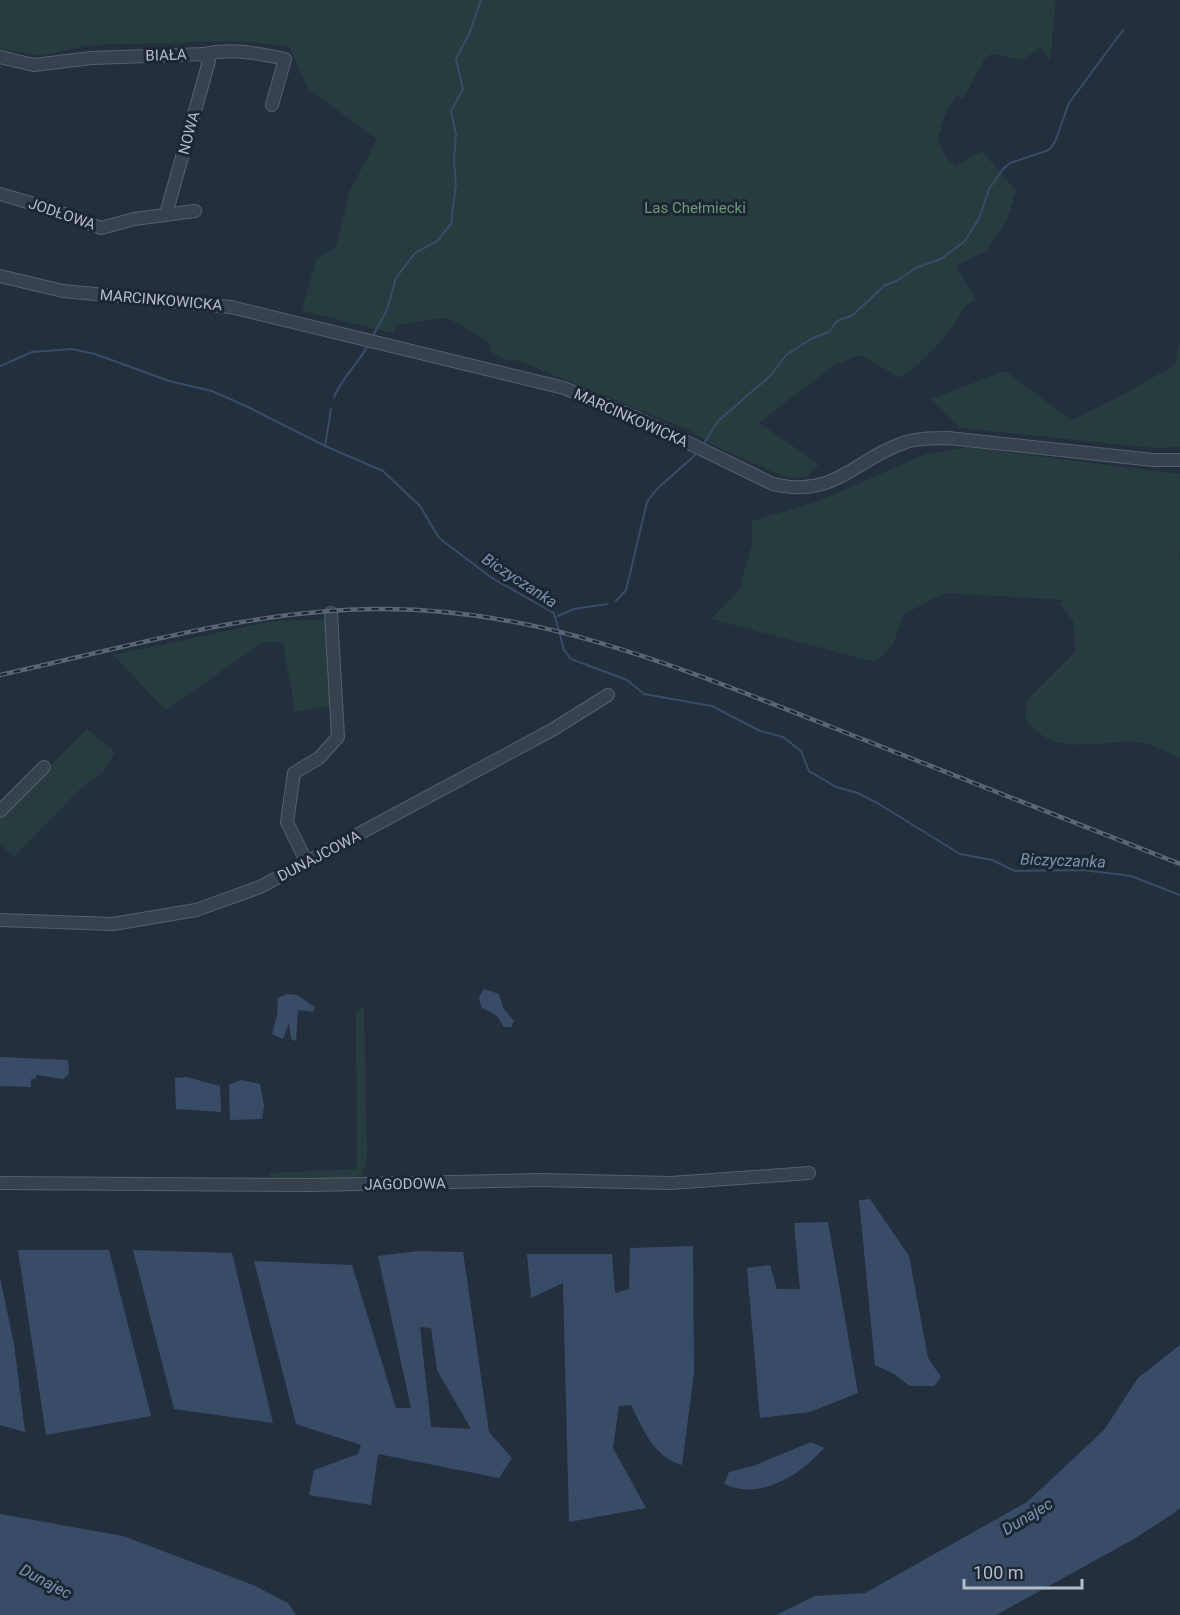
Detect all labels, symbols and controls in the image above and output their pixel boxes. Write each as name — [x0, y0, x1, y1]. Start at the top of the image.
street label: BIAŁA — [145, 45, 187, 65]
street label: NOWA — [175, 109, 203, 156]
street label: JODŁOWA — [26, 194, 98, 234]
park label: Las Chełmiecki — [644, 199, 746, 217]
street label: MARCINKOWICKA — [99, 286, 223, 314]
street label: MARCINKOWICKA — [571, 385, 691, 451]
water label: Biczyczanka — [479, 549, 561, 612]
street label: DUNAJCOWA — [274, 827, 364, 885]
water label: Biczyczanka — [1020, 850, 1106, 871]
street label: JAGODOWA — [364, 1174, 446, 1194]
water label: Dunajec — [998, 1494, 1056, 1539]
scale bar — [964, 1552, 1082, 1590]
water label: Dunajec — [17, 1560, 75, 1603]
text: 100 m — [973, 1562, 1024, 1583]

